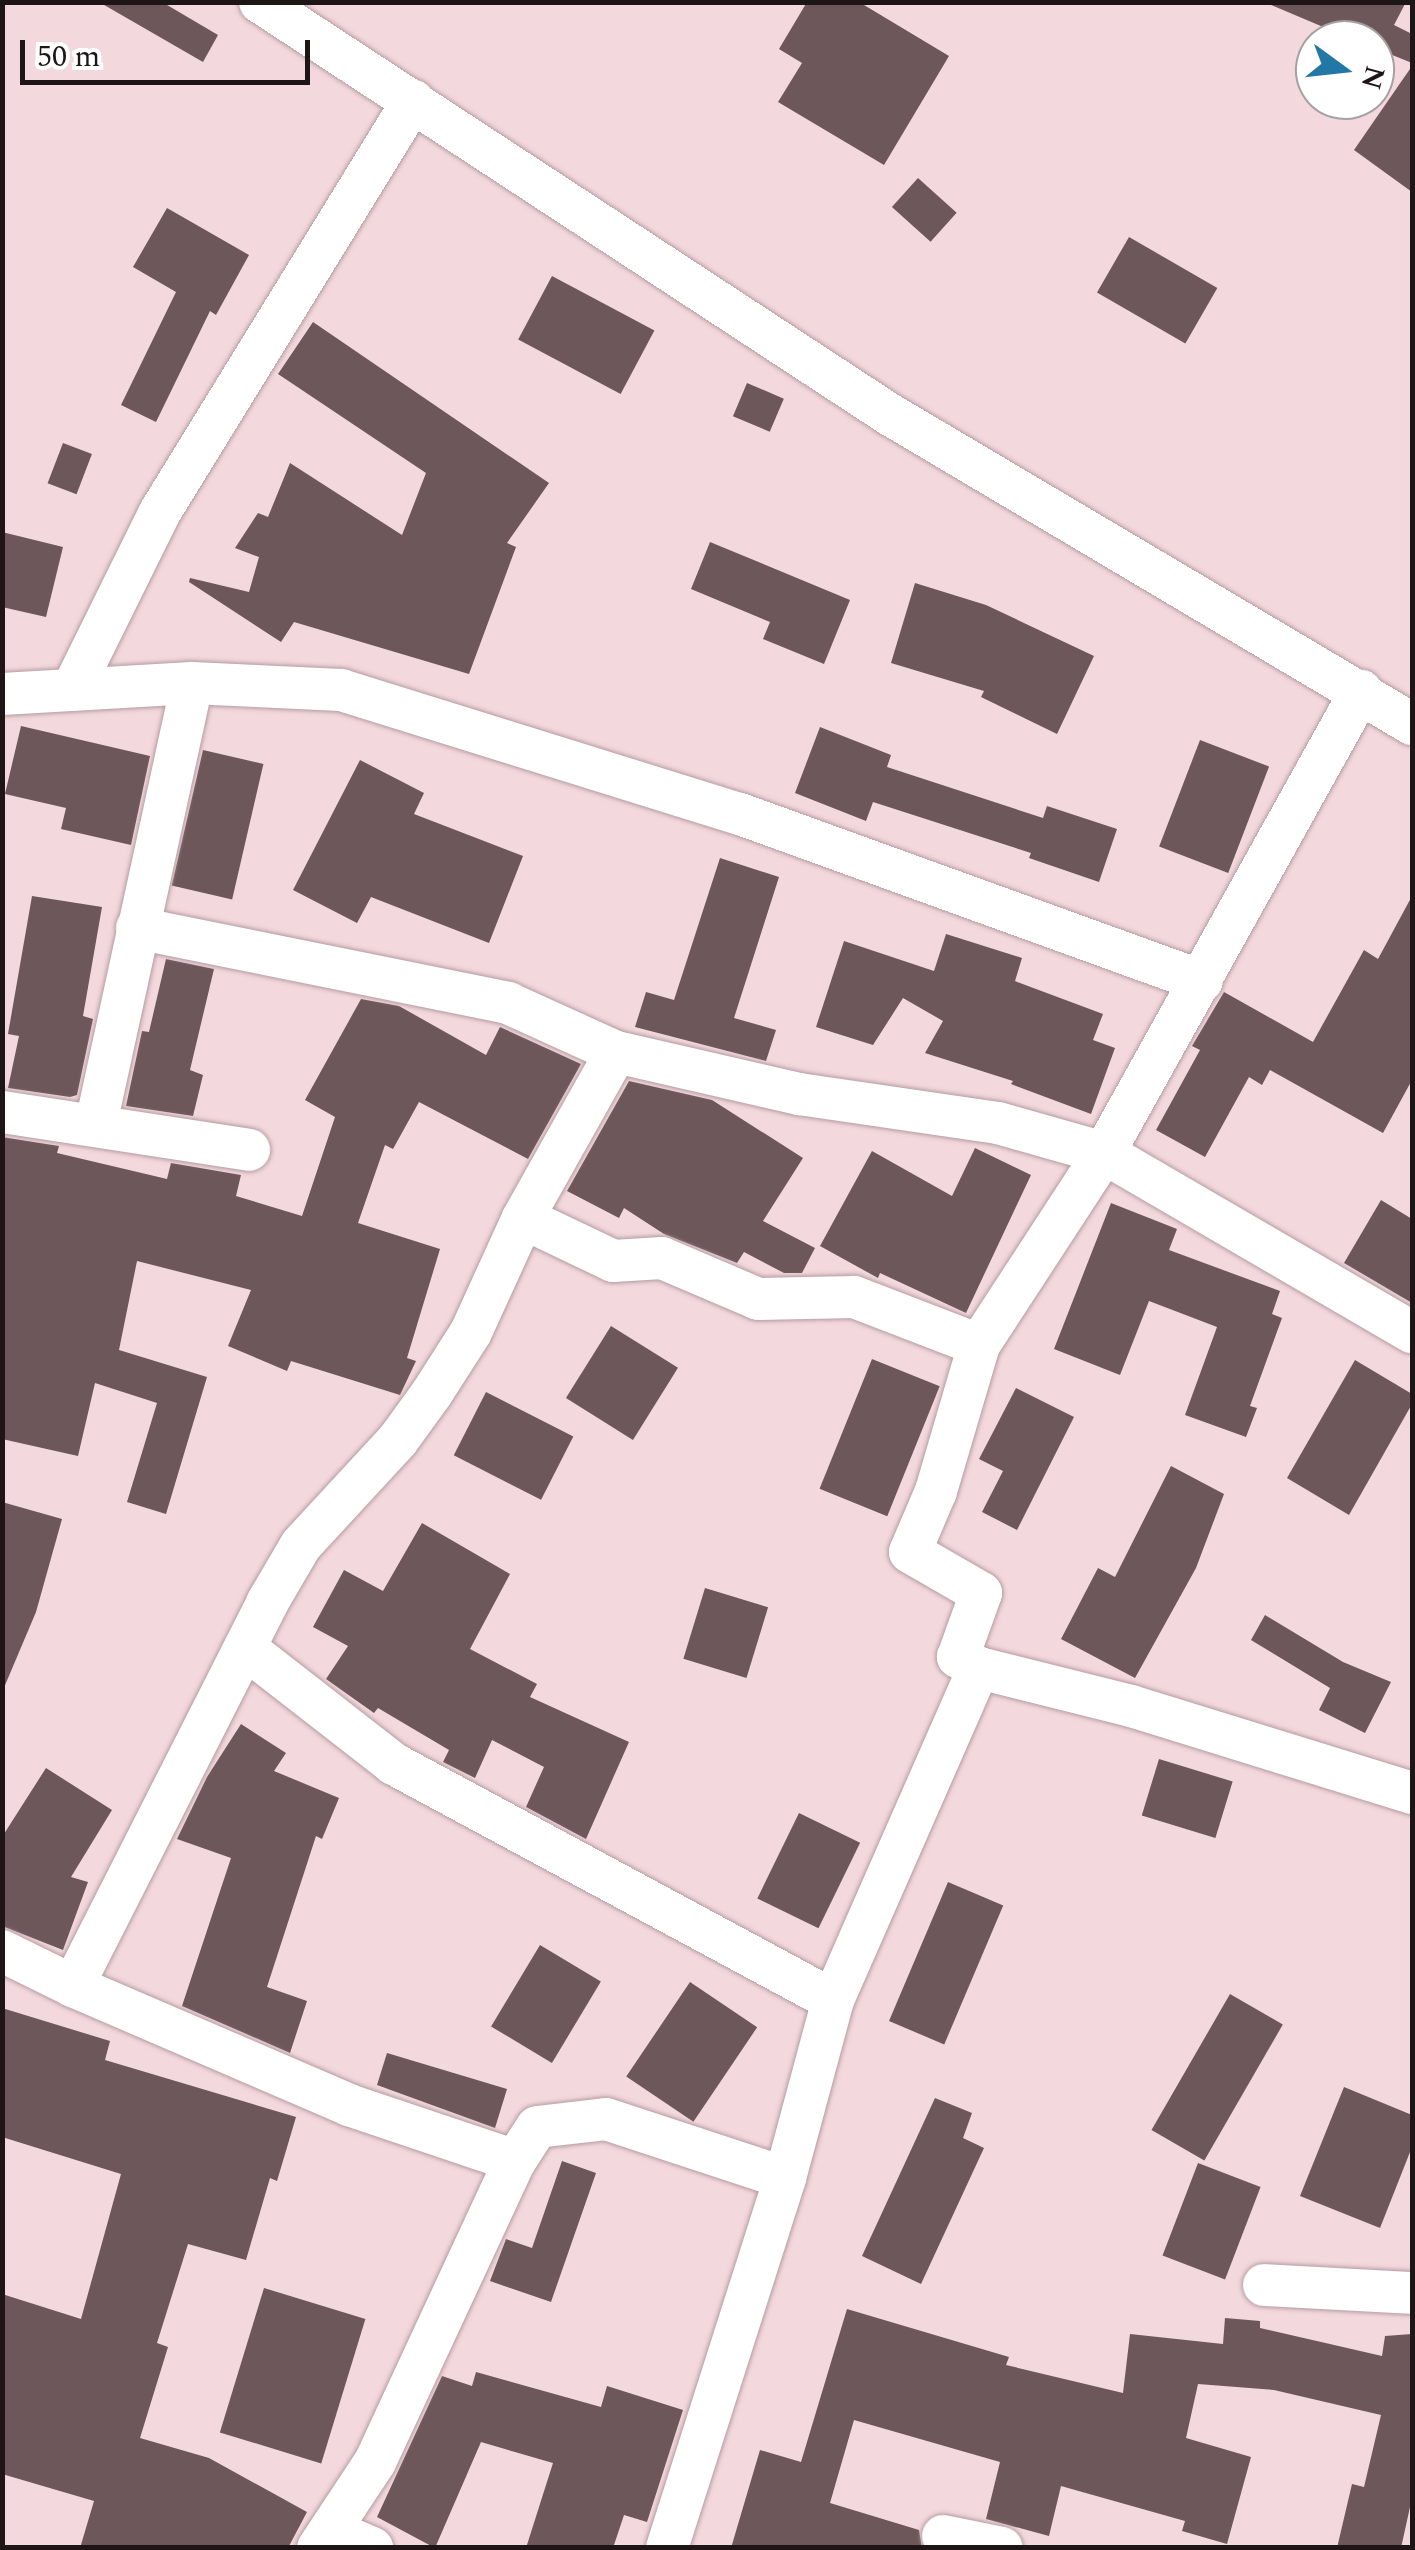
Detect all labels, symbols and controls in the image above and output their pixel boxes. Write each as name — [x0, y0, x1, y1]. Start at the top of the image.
scale bar — [25, 20, 315, 82]
north arrow — [1295, 20, 1395, 120]
text: 50 m — [37, 34, 100, 80]
text: N — [1349, 61, 1396, 94]

